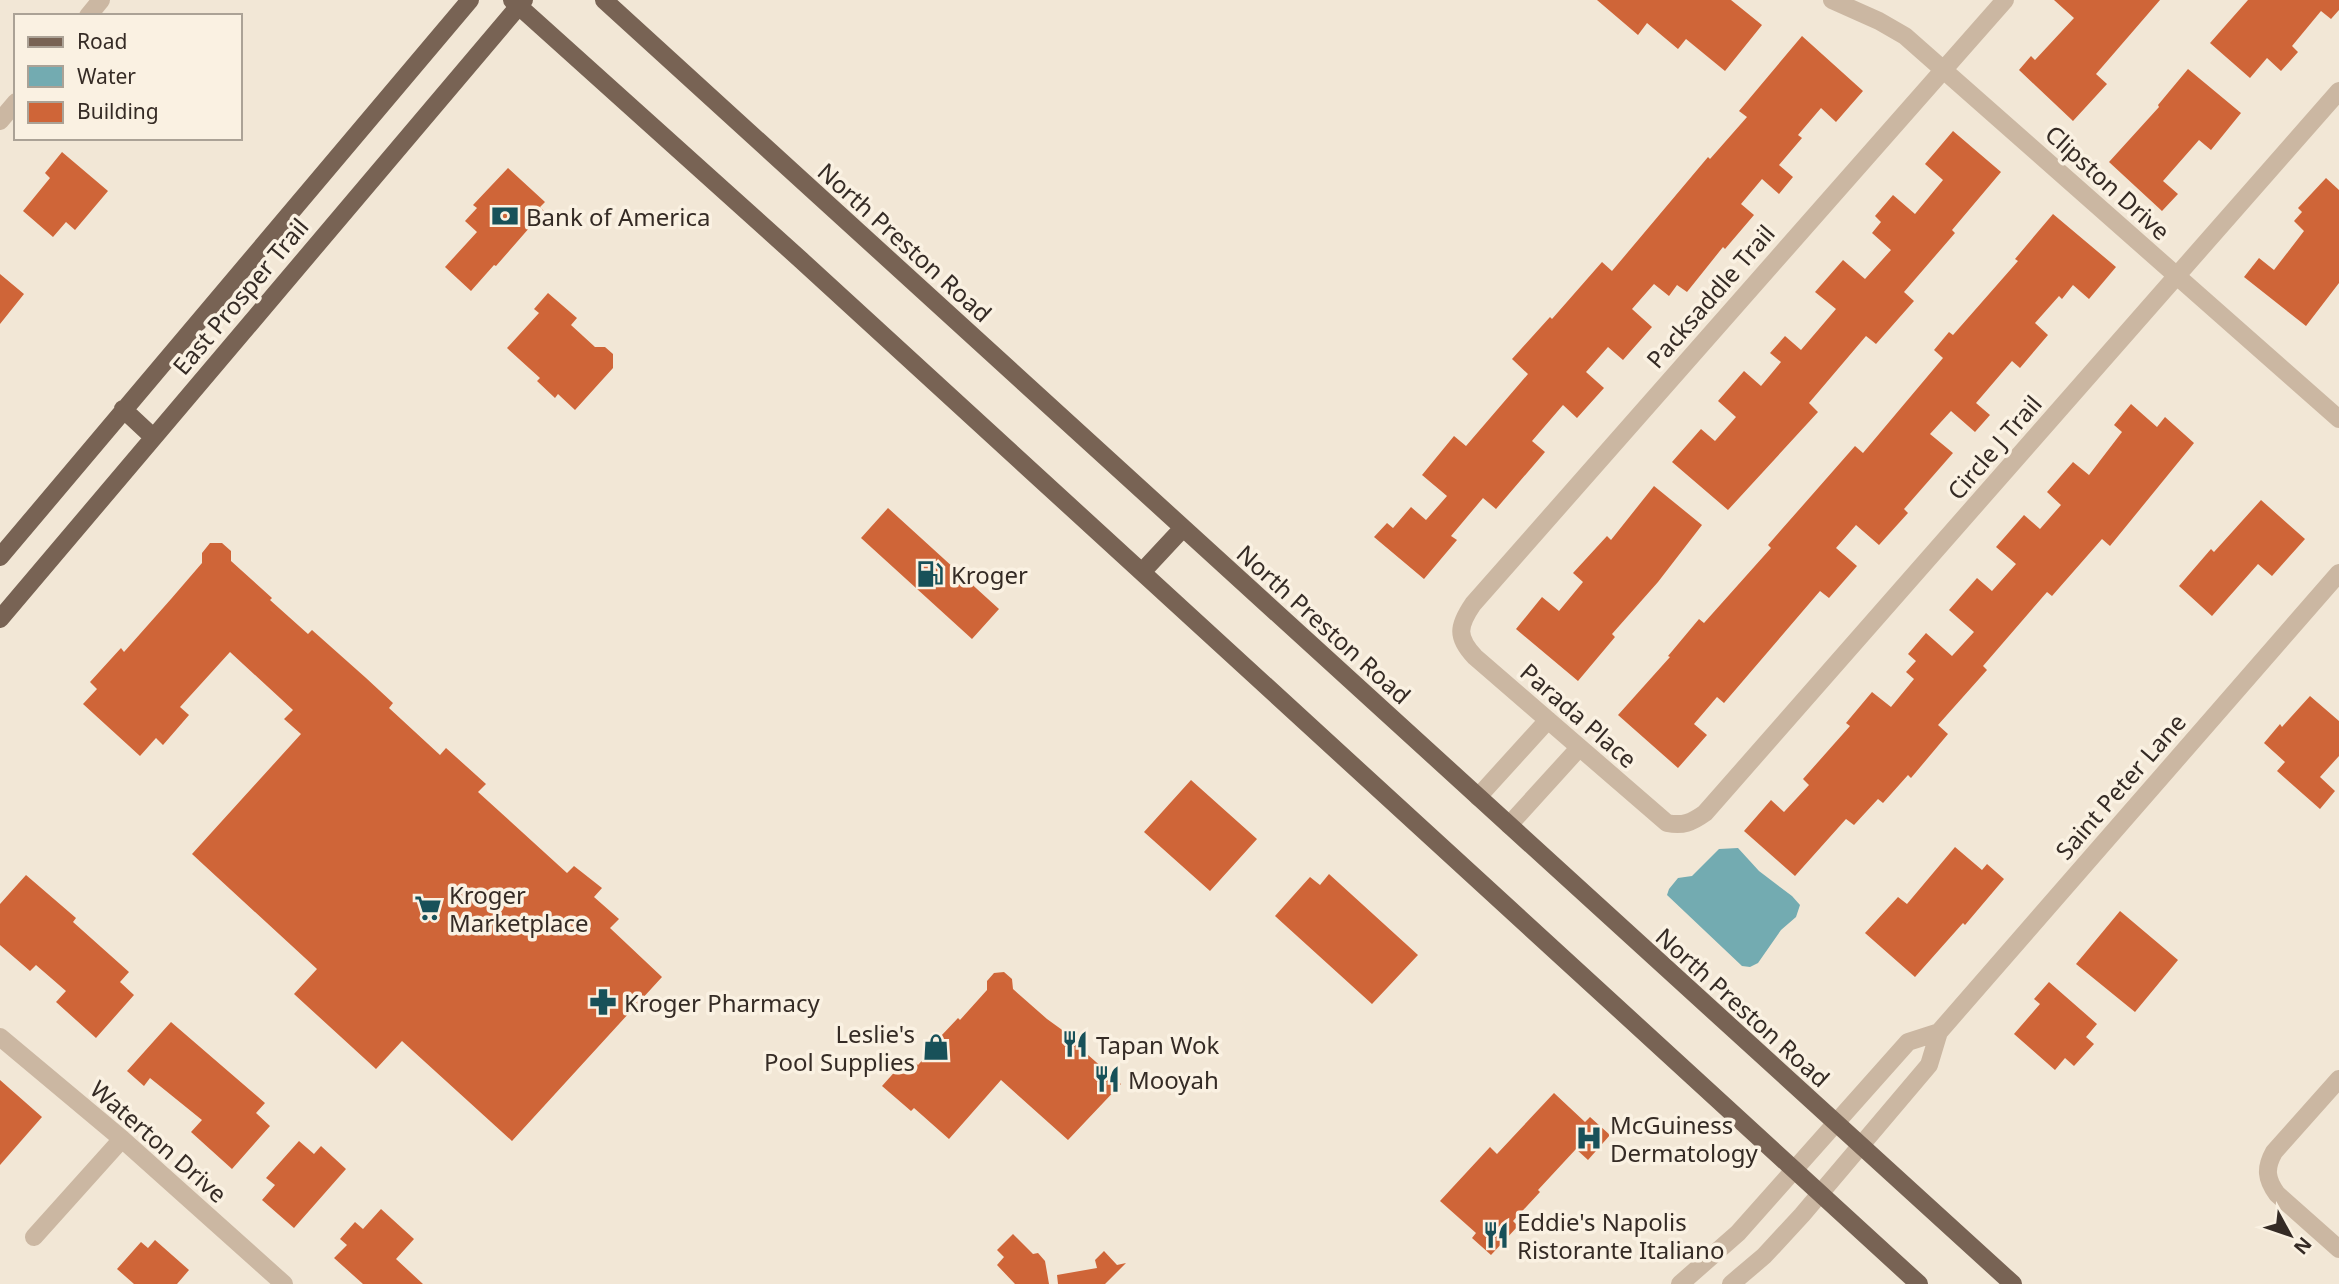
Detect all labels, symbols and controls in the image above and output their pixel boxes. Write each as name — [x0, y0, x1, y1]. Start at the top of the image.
legend — [14, 14, 242, 140]
text: Road — [77, 27, 127, 55]
text: Water — [77, 62, 136, 90]
text: Building — [77, 97, 159, 125]
street label: Clipston Drive — [2038, 117, 2178, 247]
street label: North Preston Road — [811, 155, 999, 329]
place label: Bank of America — [526, 200, 710, 233]
bank icon: Bank of America — [490, 201, 520, 231]
street label: East Prosper Trail — [165, 211, 315, 381]
street label: Packsaddle Trail — [1638, 217, 1782, 375]
street label: Circle J Trail — [1939, 388, 2049, 506]
street label: North Preston Road — [1230, 537, 1418, 711]
place label: Kroger — [951, 558, 1028, 591]
fuel station icon: Kroger — [915, 559, 945, 589]
street label: Parada Place — [1514, 655, 1644, 775]
street label: Saint Peter Lane — [2047, 706, 2193, 866]
place label: Kroger Marketplace — [449, 878, 589, 939]
supermarket icon: Kroger Marketplace — [413, 893, 443, 923]
street label: North Preston Road — [1649, 920, 1837, 1094]
place label: Kroger Pharmacy — [624, 986, 820, 1019]
pharmacy icon: Kroger Pharmacy — [588, 987, 618, 1017]
place label: Leslie's Pool Supplies — [764, 1017, 915, 1078]
place label: Tapan Wok — [1096, 1028, 1220, 1061]
restaurant icon: Tapan Wok — [1060, 1029, 1090, 1059]
shop icon: Leslie's Pool Supplies — [921, 1032, 951, 1062]
place label: Mooyah — [1128, 1063, 1219, 1096]
restaurant icon: Mooyah — [1092, 1064, 1122, 1094]
street label: Waterton Drive — [84, 1072, 234, 1210]
place label: McGuiness Dermatology — [1610, 1108, 1759, 1169]
hospital icon: McGuiness Dermatology — [1574, 1123, 1604, 1153]
north arrow — [2255, 1200, 2325, 1270]
place label: Eddie's Napolis Ristorante Italiano — [1517, 1205, 1724, 1266]
restaurant icon: Eddie's Napolis Ristorante Italiano — [1481, 1220, 1511, 1250]
text: N — [2288, 1232, 2318, 1260]

